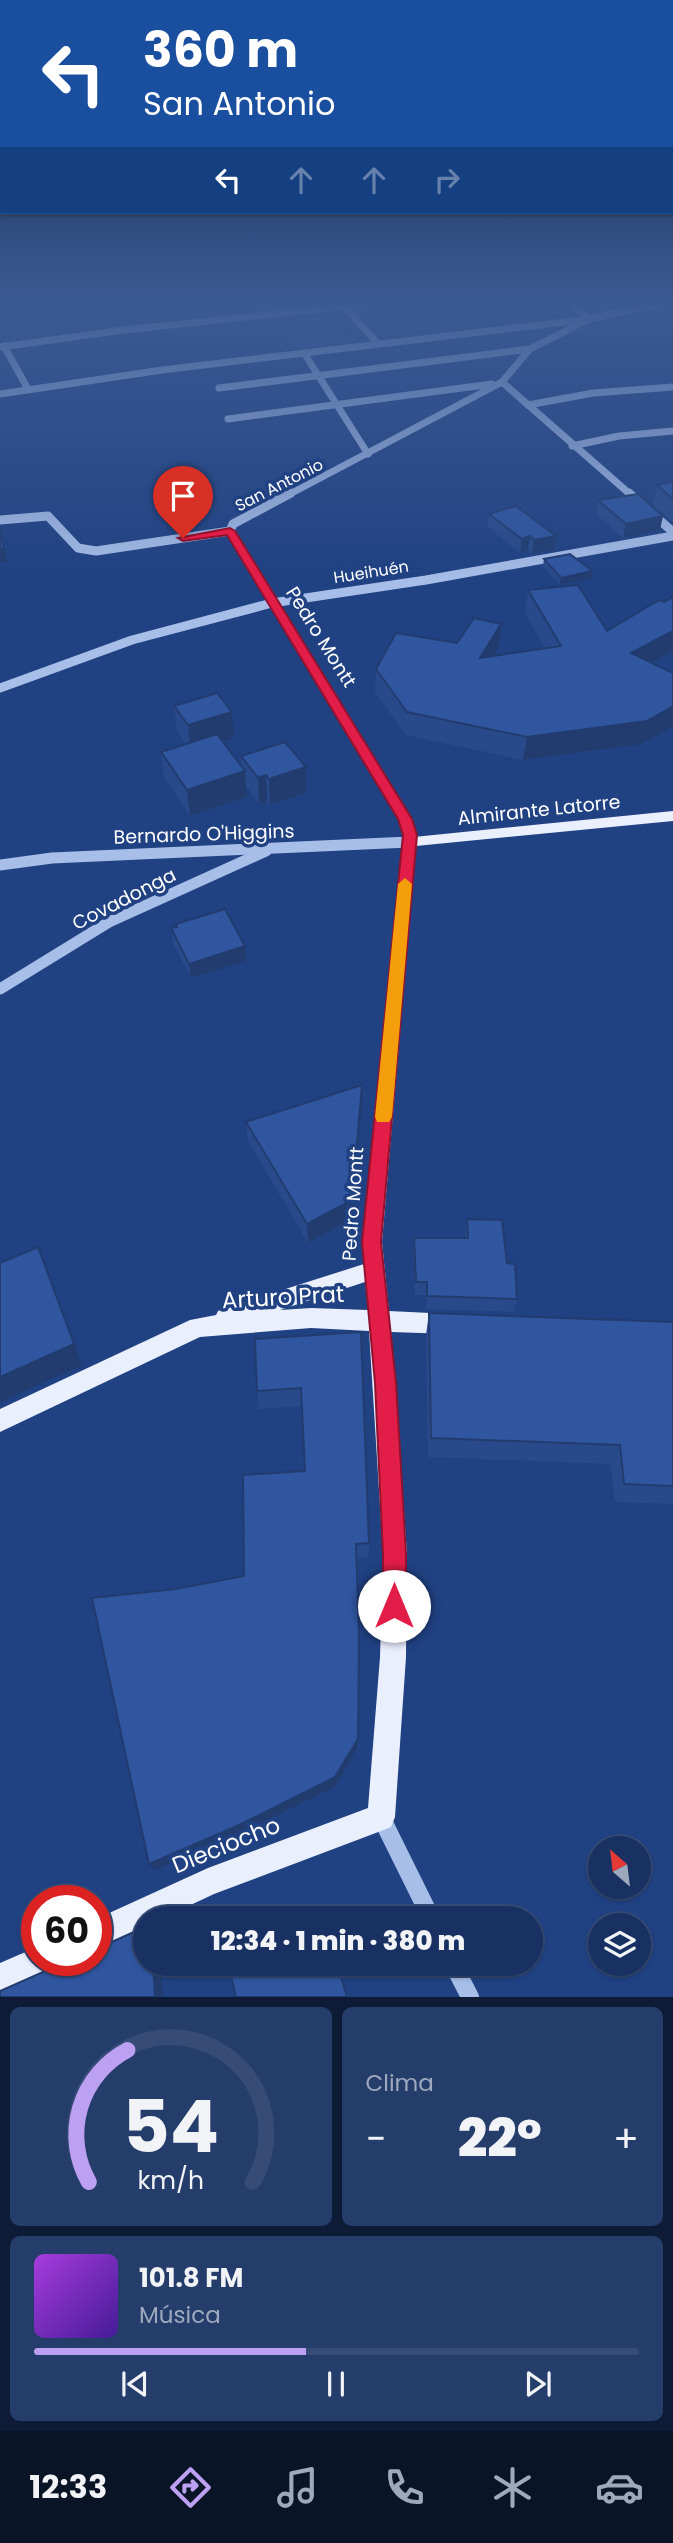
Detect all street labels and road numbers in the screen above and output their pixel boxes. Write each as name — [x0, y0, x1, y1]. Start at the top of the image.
street label: San Antonio — [231, 453, 327, 517]
street label: Hueihuén — [332, 555, 410, 589]
street label: Pedro Montt — [279, 581, 363, 693]
street label: Almirante Latorre — [456, 788, 622, 832]
street label: Bernardo O'Higgins — [113, 817, 295, 851]
street label: Covadonga — [67, 861, 181, 937]
street label: Pedro Montt — [336, 1146, 370, 1262]
street label: Arturo Prat — [221, 1278, 345, 1316]
street label: Dieciocho — [167, 1809, 285, 1881]

